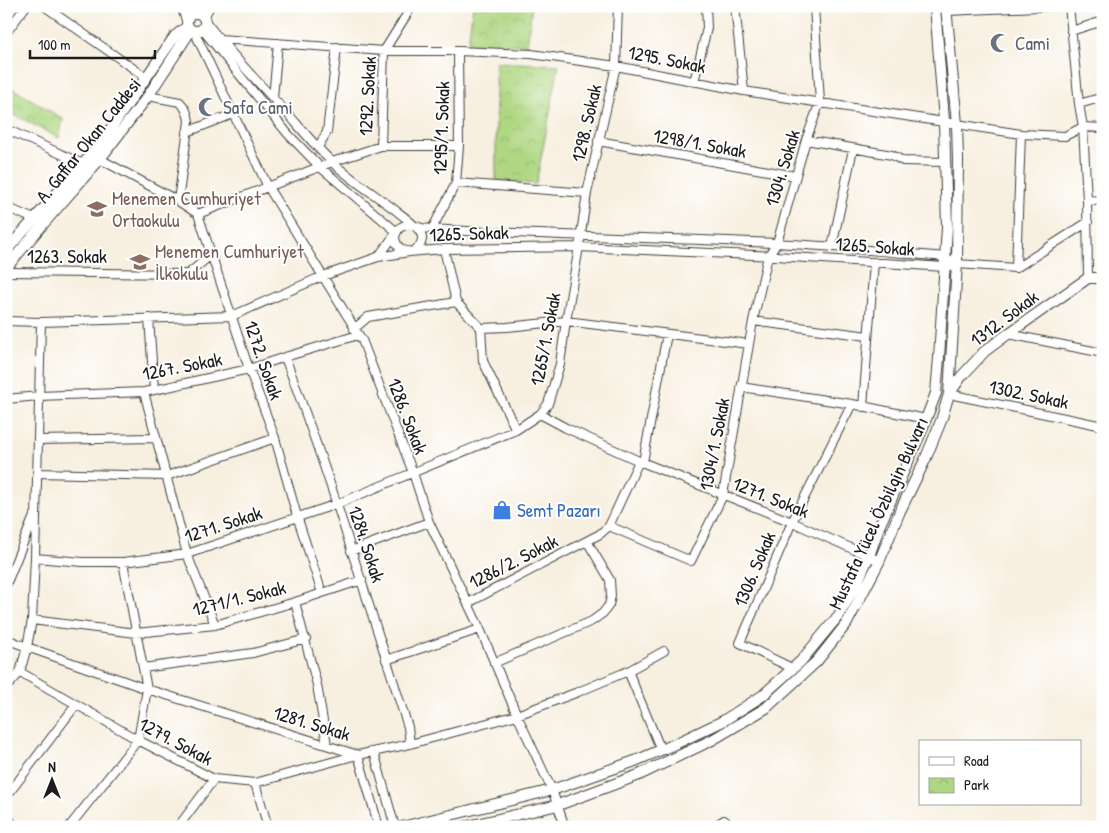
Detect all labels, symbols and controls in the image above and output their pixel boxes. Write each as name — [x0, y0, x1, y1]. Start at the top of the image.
scale bar — [30, 28, 155, 60]
place label: Cami — [1015, 30, 1050, 56]
mosque icon: Cami — [989, 32, 1011, 54]
text: 100 m — [38, 34, 71, 55]
street label: 1295. Sokak — [626, 39, 708, 79]
street label: 1292. Sokak — [352, 55, 382, 136]
street label: A. Gaffar Okan Caddesi — [29, 72, 147, 208]
street label: 1295/1. Sokak — [426, 81, 456, 175]
street label: 1298. Sokak — [564, 81, 608, 164]
place label: Safa Cami — [223, 94, 293, 120]
mosque icon: Safa Cami — [197, 96, 219, 118]
street label: 1298/1. Sokak — [651, 122, 749, 164]
street label: 1304. Sokak — [758, 126, 806, 210]
place label: Menemen Cumhuriyet Ortaokulu — [112, 185, 261, 233]
school or university icon: Menemen Cumhuriyet Ortaokulu — [86, 198, 108, 220]
street label: 1265. Sokak — [429, 219, 509, 247]
street label: 1265. Sokak — [834, 230, 916, 262]
place label: Menemen Cumhuriyet İlkokulu — [155, 238, 304, 286]
street label: 1263. Sokak — [27, 243, 107, 269]
school or university icon: Menemen Cumhuriyet İlkokulu — [129, 251, 151, 273]
street label: 1312. Sokak — [965, 284, 1044, 352]
street label: 1265/1. Sokak — [523, 290, 567, 388]
street label: 1272. Sokak — [238, 317, 290, 403]
street label: 1267. Sokak — [140, 346, 224, 386]
street label: 1302. Sokak — [987, 373, 1071, 415]
street label: 1286. Sokak — [382, 374, 434, 458]
street label: 1304/1. Sokak — [692, 395, 736, 493]
street label: Mustafa Yücel Özbilgin Bulvarı — [822, 413, 934, 613]
street label: 1271. Sokak — [729, 470, 813, 524]
place label: Semt Pazarı — [517, 497, 601, 523]
street label: 1271. Sokak — [181, 499, 265, 549]
shop icon: Semt Pazarı — [491, 499, 513, 521]
street label: 1284. Sokak — [342, 502, 392, 586]
street label: 1286/2. Sokak — [464, 527, 562, 595]
street label: 1306. Sokak — [726, 527, 782, 611]
street label: 1271/1. Sokak — [190, 574, 288, 622]
street label: 1281. Sokak — [270, 699, 354, 747]
street label: 1279. Sokak — [134, 711, 218, 771]
legend — [919, 740, 1082, 806]
text: Road — [964, 750, 989, 771]
north arrow — [28, 756, 78, 806]
text: N — [48, 757, 56, 776]
text: Park — [964, 774, 989, 795]

